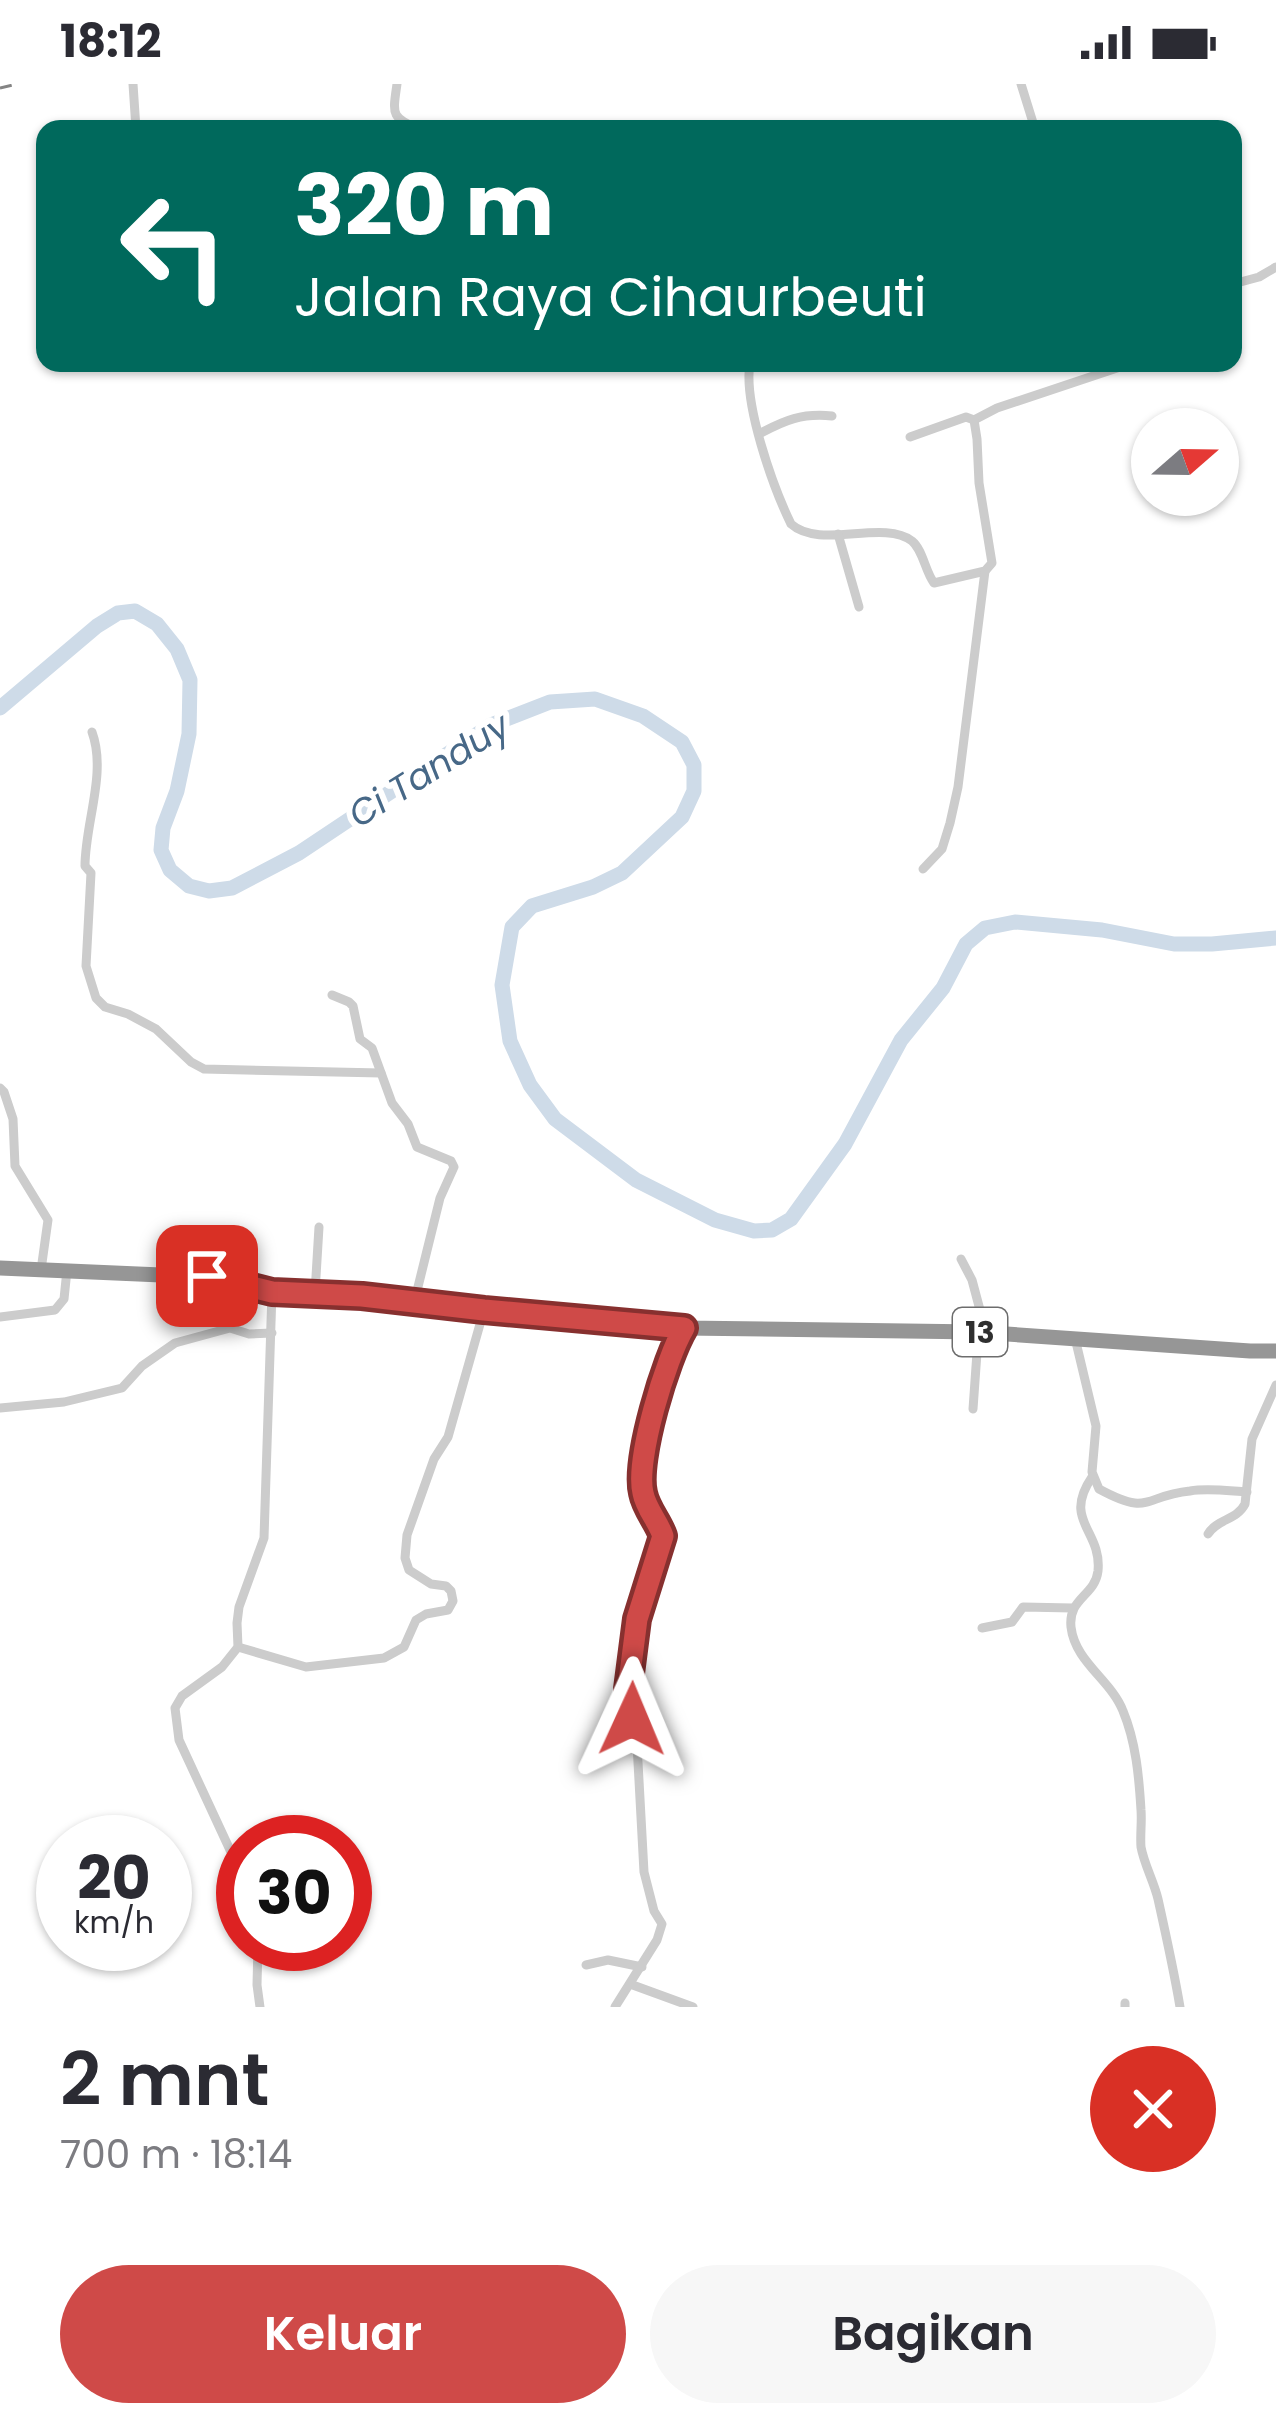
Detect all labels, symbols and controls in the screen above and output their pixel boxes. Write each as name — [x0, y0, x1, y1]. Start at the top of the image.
text: 18:12 — [60, 10, 161, 73]
text: 320 m — [294, 147, 554, 264]
icon: left — [96, 168, 252, 324]
text: Jalan Raya Cihaurbeuti — [294, 259, 927, 335]
north arrow — [1131, 408, 1239, 516]
map controls — [1131, 408, 1239, 516]
water label: Ci Tanduy — [338, 699, 521, 840]
pin — [156, 1225, 258, 1327]
icon: arrive — [174, 1243, 240, 1309]
road number: 13 — [953, 1308, 1007, 1356]
position arrow — [569, 1656, 695, 1782]
speed limit sign: 30 — [216, 1815, 372, 1971]
text: 20 — [77, 1836, 151, 1920]
text: km/h — [74, 1901, 154, 1944]
text: 2 mnt — [60, 2029, 269, 2130]
button: close — [1090, 2046, 1216, 2172]
text: 700 m · 18:14 — [60, 2127, 292, 2182]
button: Keluar — [60, 2265, 626, 2403]
button: Bagikan — [650, 2265, 1216, 2403]

